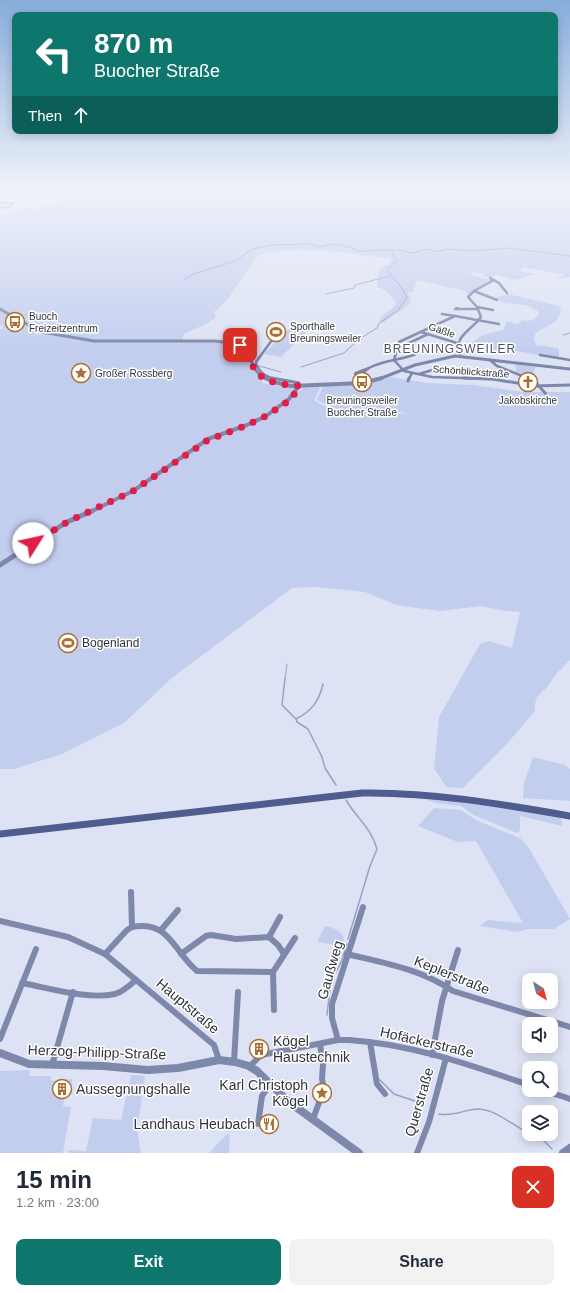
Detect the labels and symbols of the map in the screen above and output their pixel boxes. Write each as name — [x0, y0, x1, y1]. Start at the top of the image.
bus stop icon: Buoch Freizeitzentrum — [4, 311, 26, 333]
place label: Buoch Freizeitzentrum — [29, 311, 98, 334]
sports icon: Sporthalle Breuningsweiler — [265, 321, 287, 343]
place label: Sporthalle Breuningsweiler — [290, 321, 362, 344]
street label: Gäßle — [427, 321, 457, 340]
pin — [223, 328, 257, 362]
district label: BREUNINGSWEILER — [384, 342, 516, 356]
place icon: Großer Rossberg — [70, 362, 92, 384]
street label: Schönblickstraße — [432, 363, 510, 380]
place label: Großer Rossberg — [95, 368, 172, 379]
bus stop icon: Breuningsweiler Buocher Straße — [351, 371, 373, 393]
church icon: Jakobskirche — [517, 371, 539, 393]
place label: Breuningsweiler Buocher Straße — [326, 395, 398, 418]
place label: Jakobskirche — [499, 395, 558, 406]
position arrow — [12, 522, 54, 564]
sports icon: Bogenland — [57, 632, 79, 654]
place label: Bogenland — [82, 636, 139, 650]
street label: Gaußweg — [314, 939, 346, 1001]
street label: Keplerstraße — [412, 953, 492, 998]
north arrow — [522, 973, 558, 1009]
street label: Hauptstraße — [153, 975, 223, 1037]
street label: Hofäckerstraße — [379, 1023, 476, 1061]
place label: Kögel Haustechnik — [273, 1033, 351, 1065]
building icon: Kögel Haustechnik — [248, 1038, 270, 1060]
street label: Herzog-Philipp-Straße — [28, 1042, 167, 1062]
street label: Querstraße — [402, 1066, 437, 1138]
place label: Karl Christoph Kögel — [219, 1077, 308, 1109]
building icon: Aussegnungshalle — [51, 1078, 73, 1100]
place label: Aussegnungshalle — [76, 1081, 191, 1097]
place icon: Karl Christoph Kögel — [311, 1082, 333, 1104]
restaurant icon: Landhaus Heubach — [258, 1113, 280, 1135]
place label: Landhaus Heubach — [134, 1116, 255, 1132]

